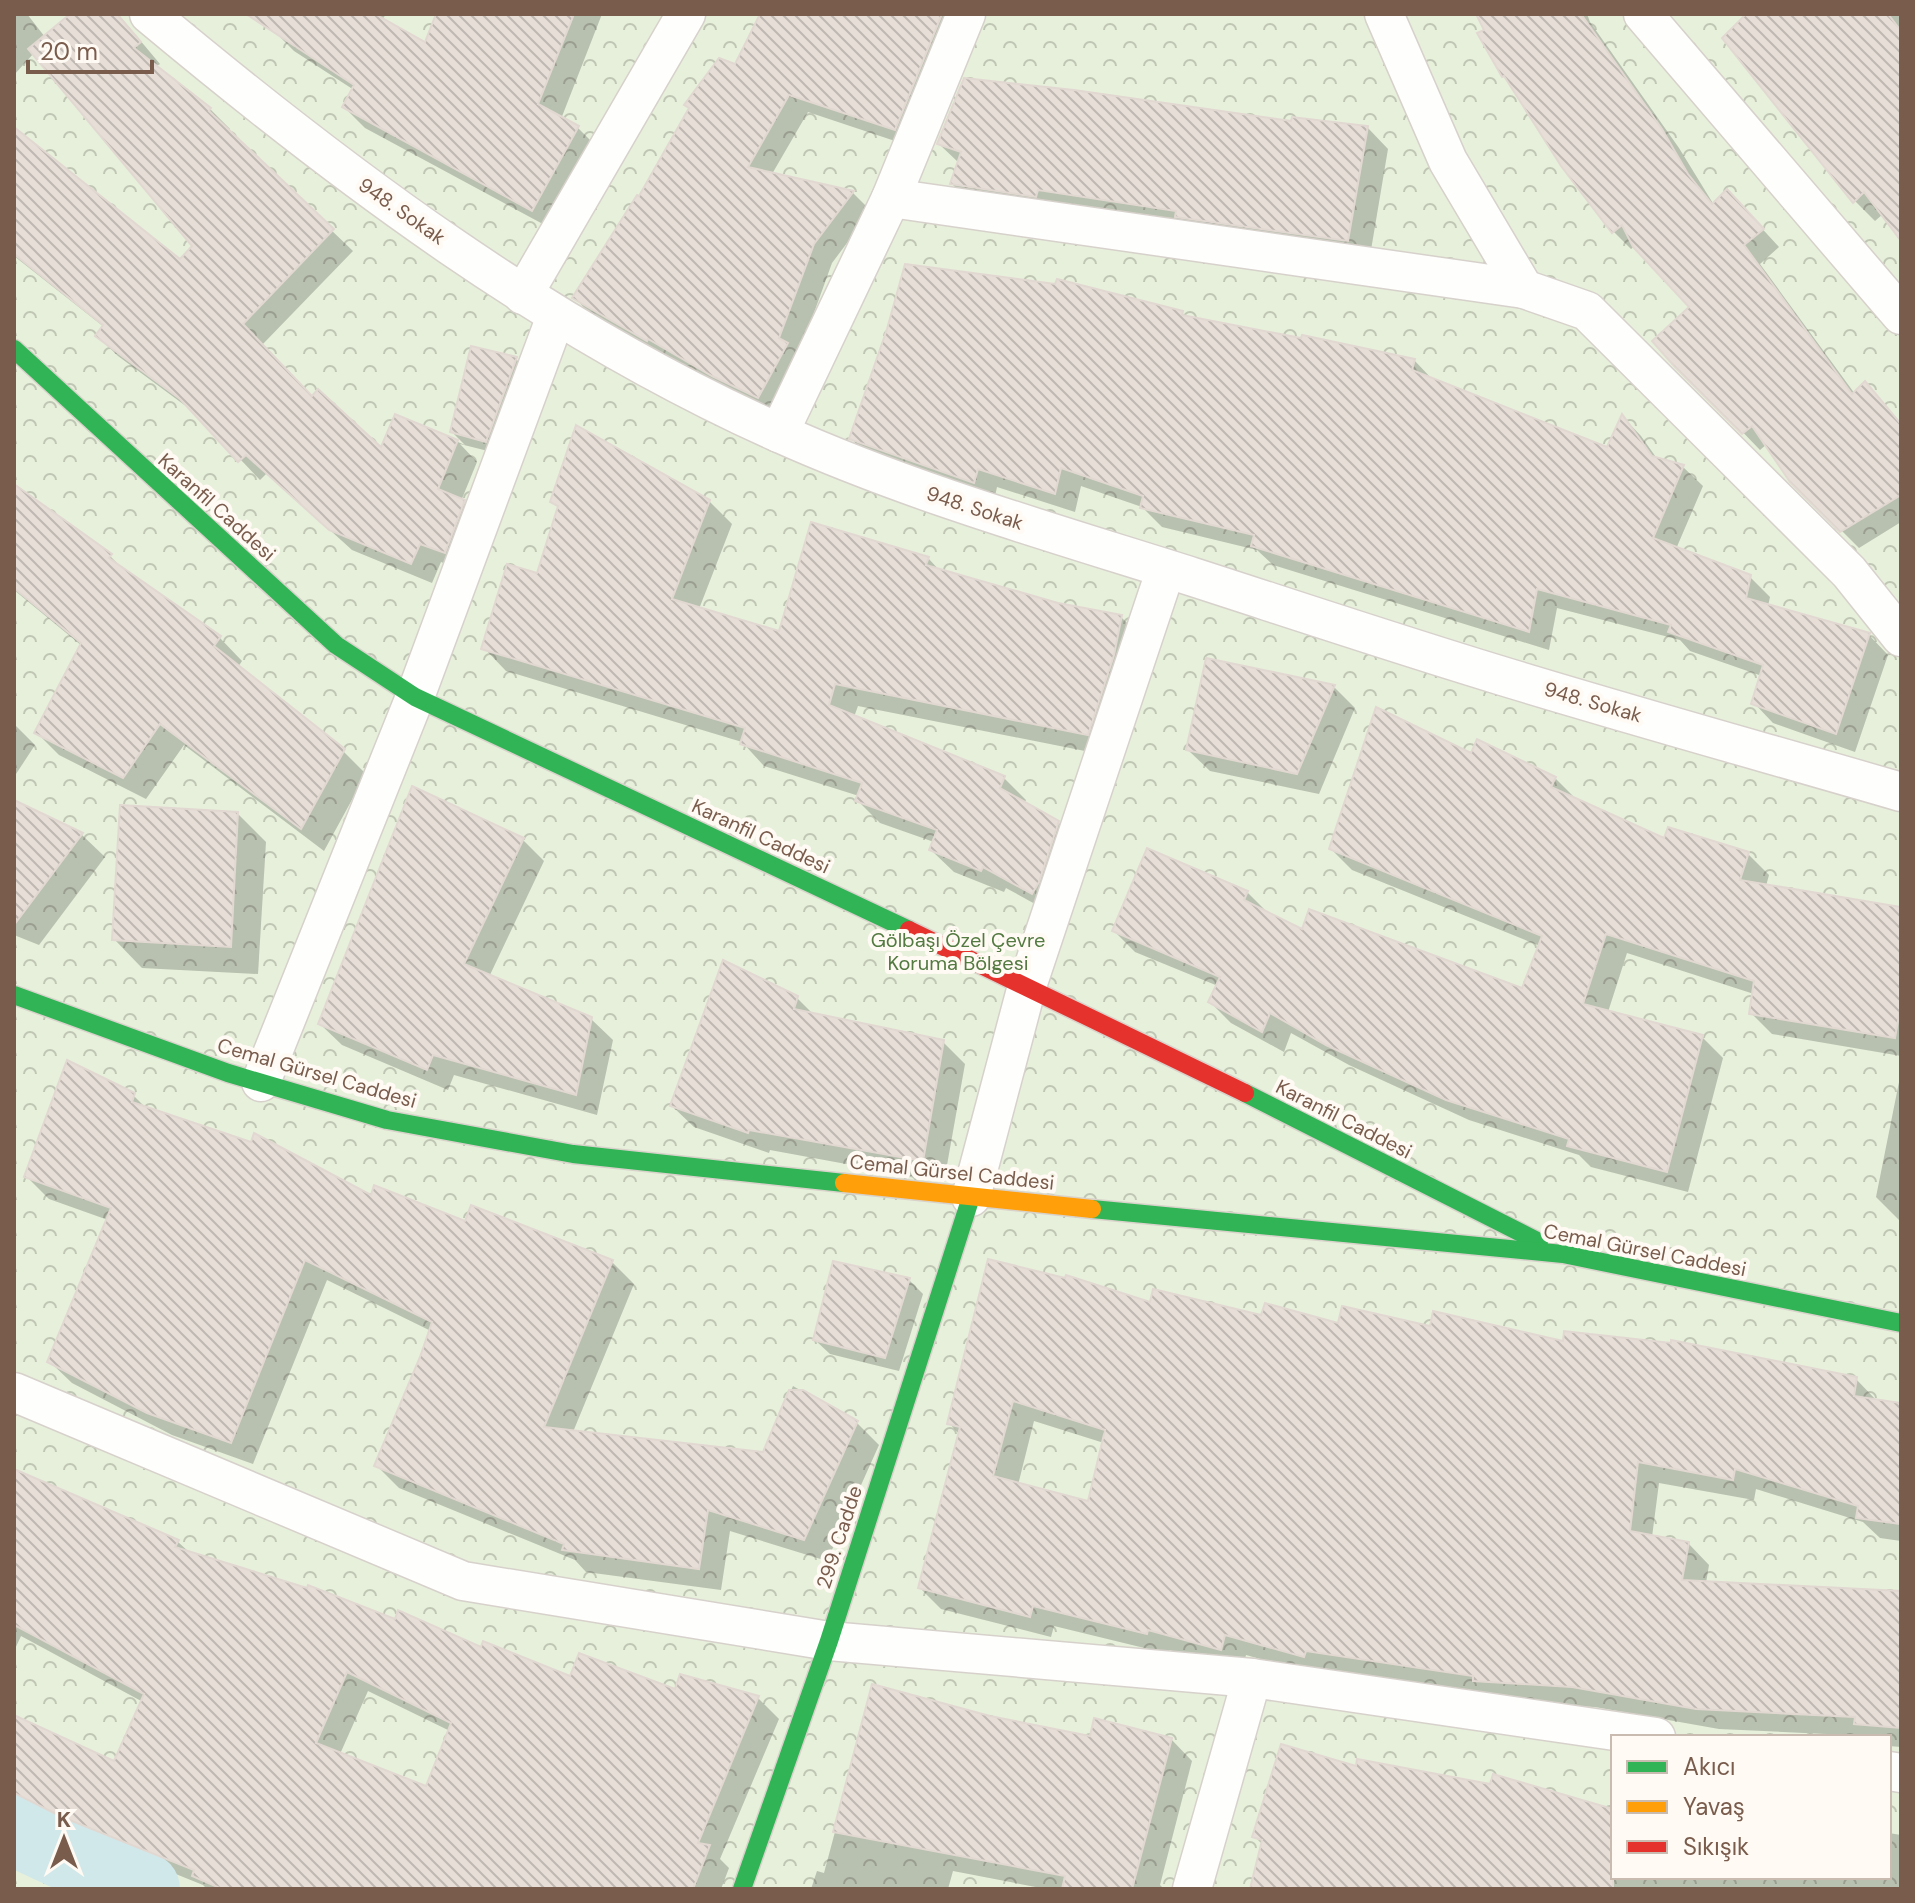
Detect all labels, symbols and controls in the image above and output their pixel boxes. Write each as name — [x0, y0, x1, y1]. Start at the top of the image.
scale bar — [28, 24, 152, 74]
text: 20 m — [40, 36, 98, 67]
street label: 948. Sokak — [353, 172, 451, 250]
street label: Karanfil Caddesi — [153, 447, 281, 567]
street label: 948. Sokak — [923, 480, 1027, 536]
street label: 948. Sokak — [1541, 676, 1645, 728]
street label: Karanfil Caddesi — [688, 793, 834, 879]
park label: Gölbaşı Özel Çevre Koruma Bölgesi — [871, 927, 1045, 976]
street label: Cemal Gürsel Caddesi — [214, 1032, 420, 1114]
street label: Karanfil Caddesi — [1272, 1073, 1416, 1165]
street label: Cemal Gürsel Caddesi — [848, 1148, 1056, 1196]
street label: Cemal Gürsel Caddesi — [1541, 1218, 1749, 1282]
street label: 299. Cadde — [810, 1482, 868, 1592]
legend — [1611, 1735, 1891, 1879]
text: Akıcı — [1683, 1751, 1735, 1782]
text: Yavaş — [1683, 1791, 1745, 1822]
north arrow — [24, 1799, 104, 1879]
text: K — [57, 1805, 71, 1834]
text: Sıkışık — [1683, 1831, 1749, 1862]

